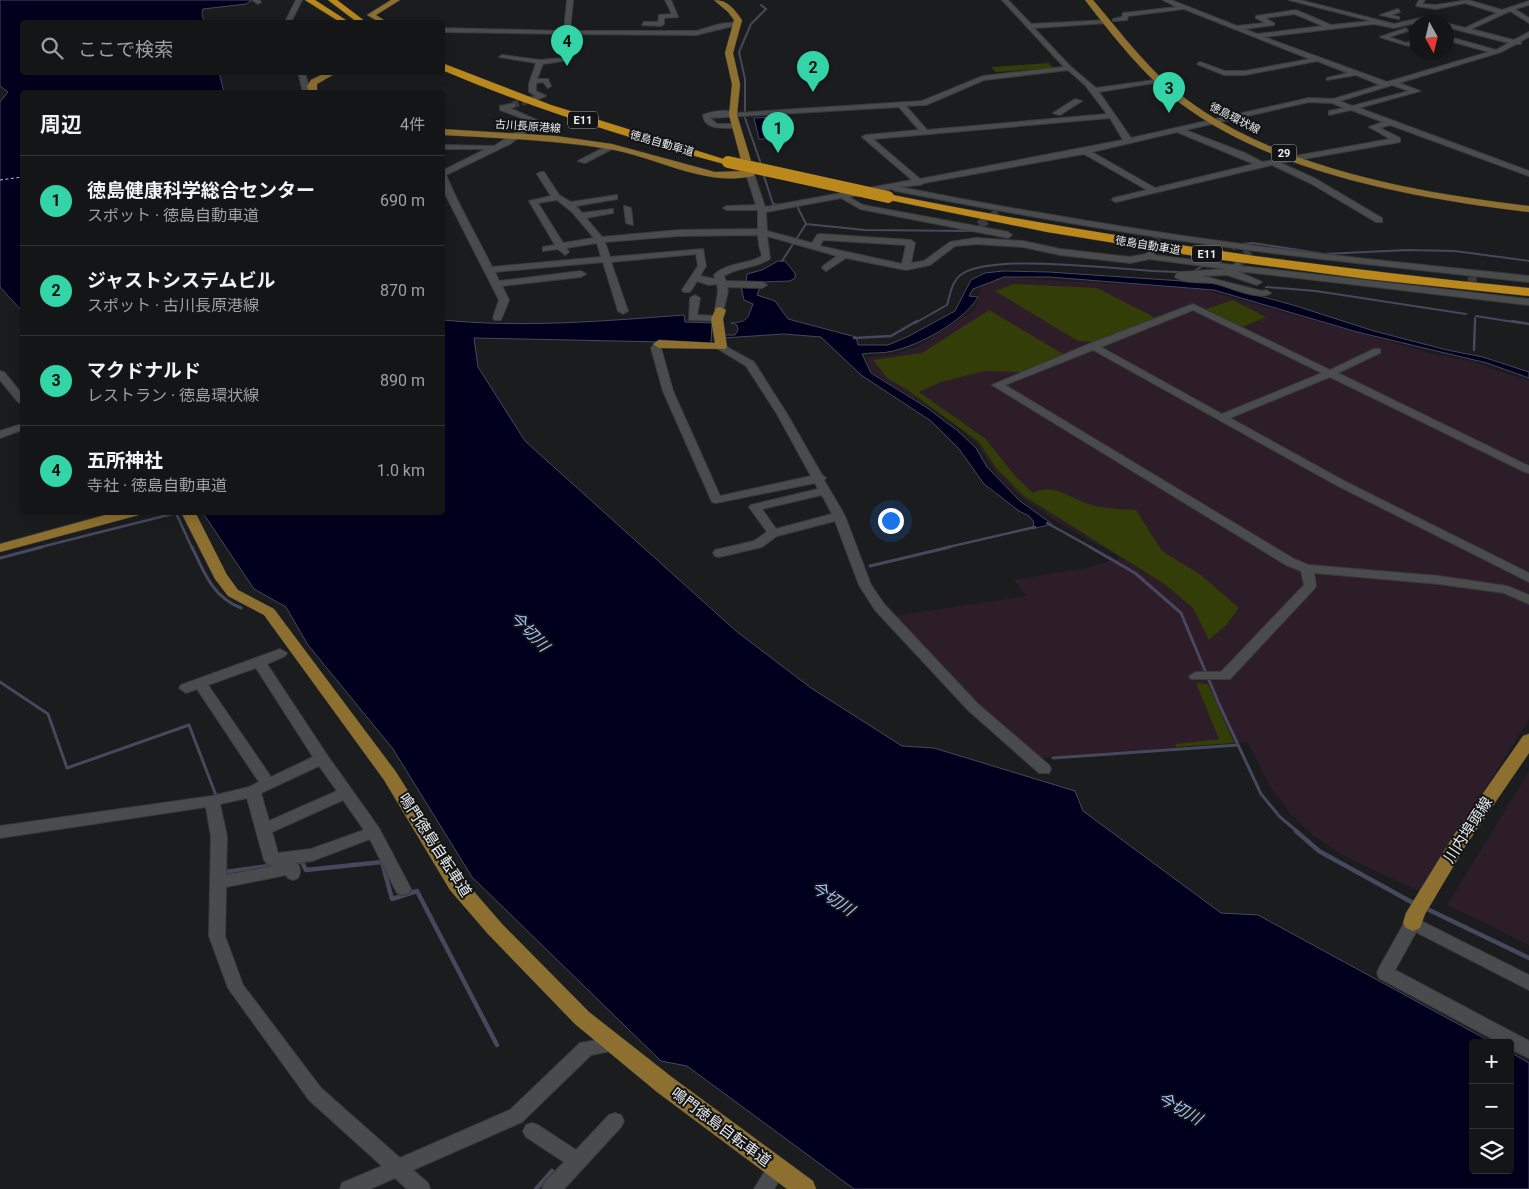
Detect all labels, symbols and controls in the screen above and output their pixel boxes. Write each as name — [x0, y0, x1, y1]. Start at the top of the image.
north arrow — [1409, 15, 1454, 60]
search box — [20, 20, 445, 75]
pin: 4 — [551, 25, 583, 66]
icon: search — [38, 34, 66, 62]
text: ここで検索 — [78, 38, 173, 61]
pin: 2 — [797, 51, 829, 92]
pin: 3 — [1153, 72, 1185, 113]
street label: 徳島環状線 — [1207, 100, 1262, 137]
road number: E11 — [568, 112, 598, 128]
pin: 1 — [762, 112, 794, 153]
text: 周辺 — [40, 113, 82, 137]
text: 4件 — [400, 115, 425, 134]
street label: 古川長原港線 — [495, 118, 561, 135]
street label: 徳島自動車道 — [628, 128, 695, 159]
road number: 29 — [1272, 144, 1296, 162]
text: 徳島健康科学総合センター — [87, 179, 315, 202]
text: 1 — [51, 191, 61, 210]
text: 690 m — [380, 191, 425, 210]
text: スポット · 徳島自動車道 — [87, 206, 259, 225]
street label: 徳島自動車道 — [1114, 234, 1182, 257]
road number: E11 — [1192, 245, 1222, 262]
text: ジャストシステムビル — [87, 269, 275, 292]
text: 2 — [51, 281, 61, 300]
text: 870 m — [380, 281, 425, 300]
text: スポット · 古川長原港線 — [87, 296, 259, 315]
text: マクドナルド — [87, 359, 201, 382]
text: 3 — [51, 371, 61, 390]
text: 890 m — [380, 371, 425, 390]
text: レストラン · 徳島環状線 — [87, 386, 259, 405]
text: 五所神社 — [87, 449, 163, 472]
text: 4 — [51, 461, 61, 480]
text: 1.0 km — [377, 461, 425, 480]
text: 寺社 · 徳島自動車道 — [87, 476, 227, 495]
your location — [878, 508, 904, 534]
water label: 今切川 — [506, 607, 555, 657]
street label: 鳴門徳島自転車道 — [395, 790, 475, 900]
street label: 川内埠頭線 — [1440, 794, 1496, 866]
water label: 今切川 — [808, 877, 860, 921]
map controls — [1469, 1039, 1514, 1174]
button: + — [1469, 1039, 1514, 1084]
street label: 鳴門徳島自転車道 — [668, 1084, 774, 1170]
button: − — [1469, 1084, 1514, 1129]
water label: 今切川 — [1154, 1088, 1207, 1130]
button: layers — [1469, 1129, 1514, 1174]

